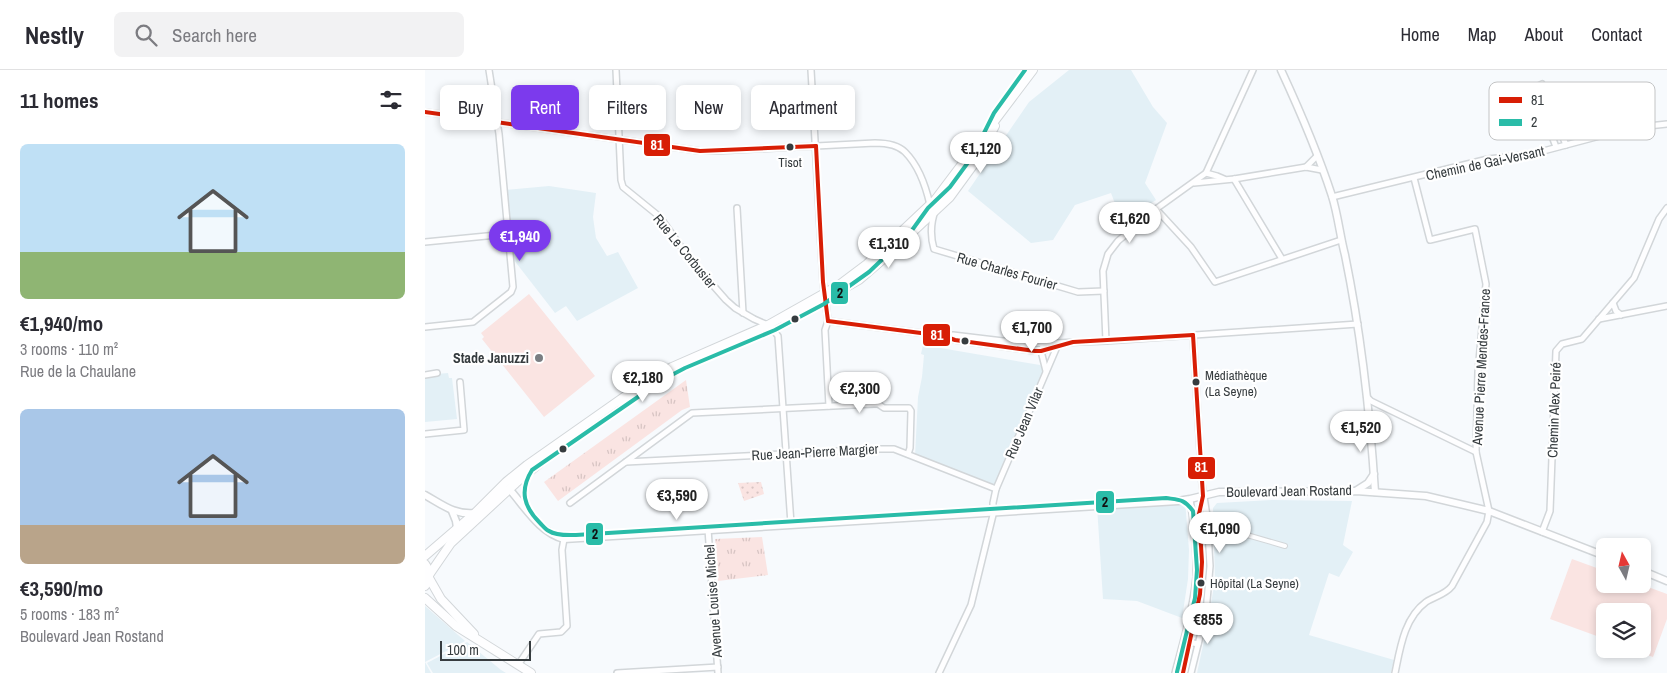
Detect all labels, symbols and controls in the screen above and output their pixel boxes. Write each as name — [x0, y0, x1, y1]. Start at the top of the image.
search box — [114, 12, 464, 57]
text: Nestly — [25, 19, 84, 51]
icon: search — [132, 21, 160, 49]
text: Search here — [172, 22, 257, 48]
text: Home — [1400, 22, 1440, 47]
text: Map — [1468, 22, 1497, 47]
text: About — [1525, 22, 1563, 47]
text: Contact — [1591, 22, 1642, 47]
legend — [1489, 82, 1655, 140]
chip: Buy — [440, 85, 501, 130]
chip: Rent — [511, 85, 579, 130]
chip: Filters — [589, 85, 666, 130]
chip: New — [676, 85, 741, 130]
chip: Apartment — [751, 85, 855, 130]
text: 11 homes — [20, 86, 99, 115]
icon: filters — [377, 86, 405, 114]
text: 81 — [1531, 91, 1544, 109]
text: 2 — [1531, 113, 1537, 131]
pin: €1,120 — [940, 132, 1022, 174]
line badge: 81 — [643, 133, 671, 157]
text: 81 — [651, 136, 664, 154]
text: €1,120 — [961, 137, 1001, 159]
marker: Tisot — [785, 142, 795, 152]
street label: Chemin de Gai-Versant — [1424, 142, 1546, 184]
place label: Tisot — [778, 154, 802, 171]
icon: home — [168, 176, 258, 266]
pin: €1,620 — [1089, 202, 1171, 244]
text: €1,620 — [1110, 207, 1150, 229]
street label: Rue Le Corbusier — [649, 210, 721, 292]
pin: €1,940 — [479, 220, 561, 262]
text: €1,940 — [500, 225, 540, 247]
pin: €1,310 — [848, 226, 930, 269]
text: €1,310 — [869, 232, 909, 254]
street label: Rue Charles Fourier — [955, 248, 1059, 294]
line badge: 2 — [830, 281, 849, 305]
text: 2 — [837, 284, 843, 302]
street label: Avenue Pierre Mendes-France — [1468, 288, 1494, 447]
text: €1,940/mo — [20, 309, 103, 338]
pin: €1,700 — [991, 310, 1073, 353]
unlabelled marker — [790, 314, 800, 324]
text: €1,700 — [1012, 316, 1052, 338]
line badge: 81 — [922, 323, 951, 347]
text: 81 — [931, 326, 944, 344]
unlabelled marker — [960, 336, 970, 346]
text: 3 rooms · 110 m² — [20, 338, 118, 360]
place label: Stade Januzzi — [453, 349, 529, 367]
marker: Stade Januzzi — [533, 352, 545, 364]
text: Rue de la Chaulane — [20, 360, 136, 382]
pin: €2,180 — [602, 360, 684, 403]
street label: Chemin Alex Peiré — [1543, 362, 1565, 458]
text: €2,180 — [623, 366, 663, 388]
place label: Médiathèque (La Seyne) — [1205, 367, 1267, 400]
pin: €2,300 — [819, 372, 901, 414]
text: €2,300 — [840, 377, 880, 399]
marker: Médiathèque (La Seyne) — [1191, 377, 1201, 387]
street label: Rue Jean Vilar — [1001, 384, 1047, 461]
pin: €1,520 — [1320, 410, 1402, 453]
text: €1,520 — [1341, 416, 1381, 438]
street label: Rue Jean-Pierre Margier — [751, 440, 879, 464]
icon: home — [168, 441, 258, 531]
unlabelled marker — [558, 444, 568, 454]
line badge: 81 — [1187, 456, 1216, 480]
text: 81 — [1195, 458, 1208, 476]
pin: €3,590 — [636, 478, 718, 521]
street label: Boulevard Jean Rostand — [1226, 481, 1352, 501]
text: €3,590 — [657, 484, 697, 506]
line badge: 2 — [1095, 490, 1115, 514]
text: 2 — [1102, 493, 1108, 511]
pin: €1,090 — [1179, 512, 1261, 554]
text: €1,090 — [1200, 517, 1240, 539]
line badge: 2 — [585, 522, 604, 546]
text: 2 — [592, 525, 598, 543]
north arrow — [1596, 538, 1651, 592]
map controls — [1596, 538, 1651, 658]
street label: Avenue Louise Michel — [700, 544, 726, 659]
text: €3,590/mo — [20, 574, 103, 603]
place label: Hôpital (La Seyne) — [1210, 575, 1299, 592]
marker: Hôpital (La Seyne) — [1196, 578, 1206, 588]
pin: €855 — [1178, 602, 1238, 645]
text: 5 rooms · 183 m² — [20, 603, 119, 625]
button: layers — [1596, 603, 1651, 658]
text: €855 — [1193, 608, 1223, 630]
text: Boulevard Jean Rostand — [20, 625, 164, 647]
scale bar — [440, 638, 531, 661]
text: 100 m — [447, 641, 479, 659]

